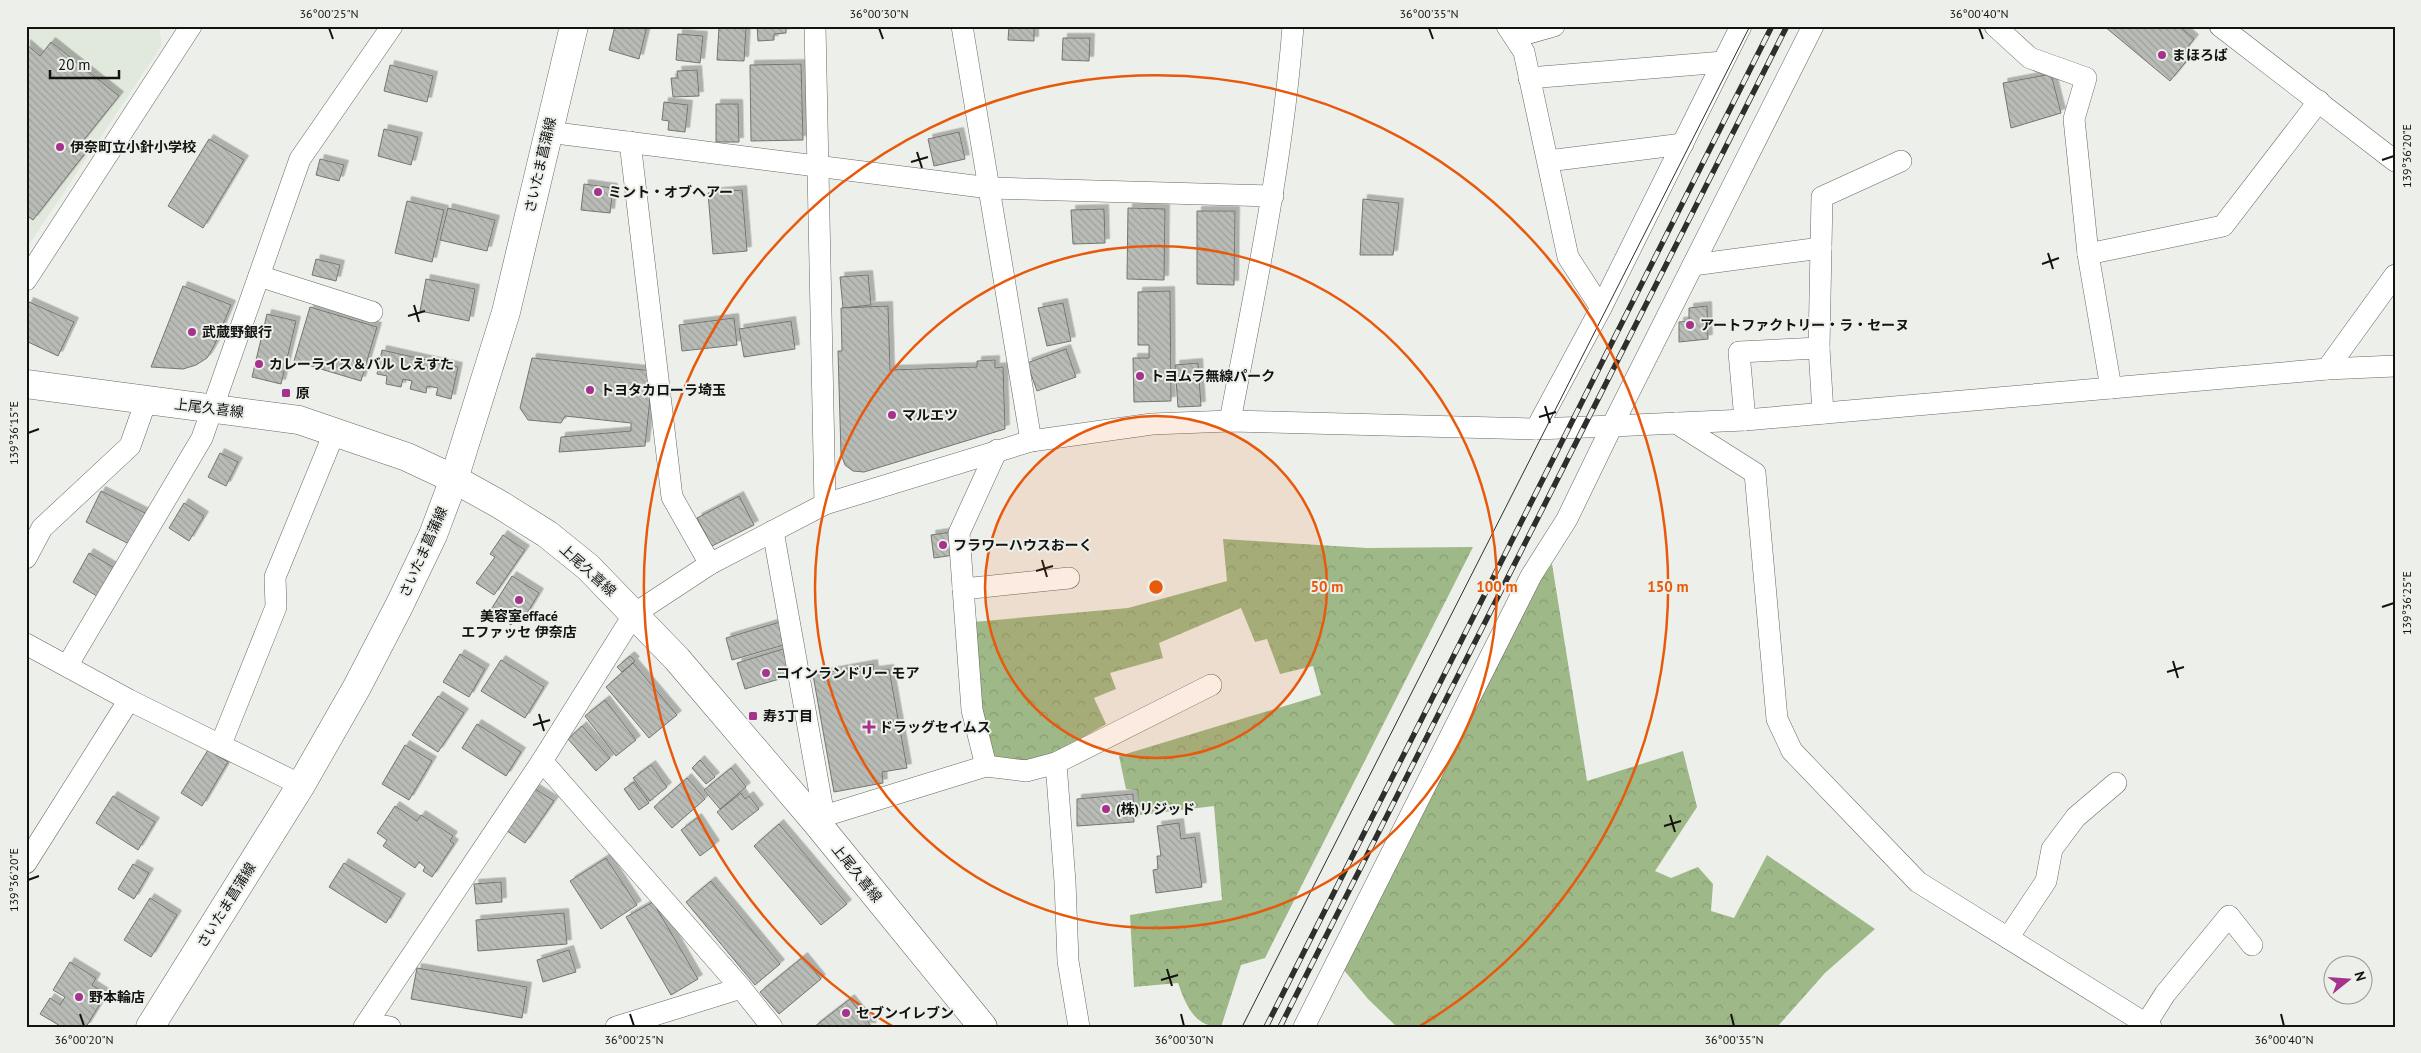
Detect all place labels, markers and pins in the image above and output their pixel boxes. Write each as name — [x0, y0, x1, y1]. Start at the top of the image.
place label: まほろば — [2172, 46, 2228, 64]
marker: まほろば — [2156, 49, 2168, 61]
place label: 伊奈町立小針小学校 — [70, 138, 196, 156]
marker: 伊奈町立小針小学校 — [54, 141, 66, 153]
place label: ミント・オブヘアー — [608, 183, 733, 201]
marker: ミント・オブヘアー — [592, 186, 604, 198]
place label: アートファクトリー・ラ・セーヌ — [1700, 316, 1909, 334]
marker: アートファクトリー・ラ・セーヌ — [1684, 319, 1696, 331]
place label: 武蔵野銀行 — [202, 323, 272, 341]
marker: 武蔵野銀行 — [186, 326, 198, 338]
place label: カレーライス＆バル しえすた — [269, 355, 454, 373]
marker: カレーライス＆バル しえすた — [253, 358, 265, 370]
place label: トヨムラ無線パーク — [1150, 367, 1275, 385]
marker: トヨムラ無線パーク — [1134, 370, 1146, 382]
place label: トヨタカローラ埼玉 — [600, 381, 726, 399]
place label: 原 — [296, 384, 310, 402]
marker: トヨタカローラ埼玉 — [584, 384, 596, 396]
marker: 原 — [280, 387, 292, 399]
place label: マルエツ — [902, 406, 958, 424]
marker: マルエツ — [886, 409, 898, 421]
place label: フラワーハウスおーく — [953, 536, 1093, 554]
marker: フラワーハウスおーく — [937, 539, 949, 551]
centre of rings — [1147, 578, 1165, 596]
marker: 美容室effacé エファッセ 伊奈店 — [513, 594, 525, 606]
place label: 美容室effacé エファッセ 伊奈店 — [461, 607, 577, 641]
place label: コインランドリー モア — [776, 664, 920, 682]
marker: コインランドリー モア — [760, 667, 772, 679]
place label: 寿3丁目 — [763, 707, 813, 725]
marker: 寿3丁目 — [747, 710, 759, 722]
place label: ドラッグセイムス — [879, 718, 991, 736]
marker: ドラッグセイムス — [863, 721, 875, 733]
place label: (株)リジッド — [1116, 800, 1195, 818]
marker: (株)リジッド — [1100, 803, 1112, 815]
place label: 野本輪店 — [89, 988, 145, 1006]
marker: 野本輪店 — [73, 991, 85, 1003]
place label: セブンイレブン — [856, 1004, 954, 1022]
marker: セブンイレブン — [840, 1007, 852, 1019]

